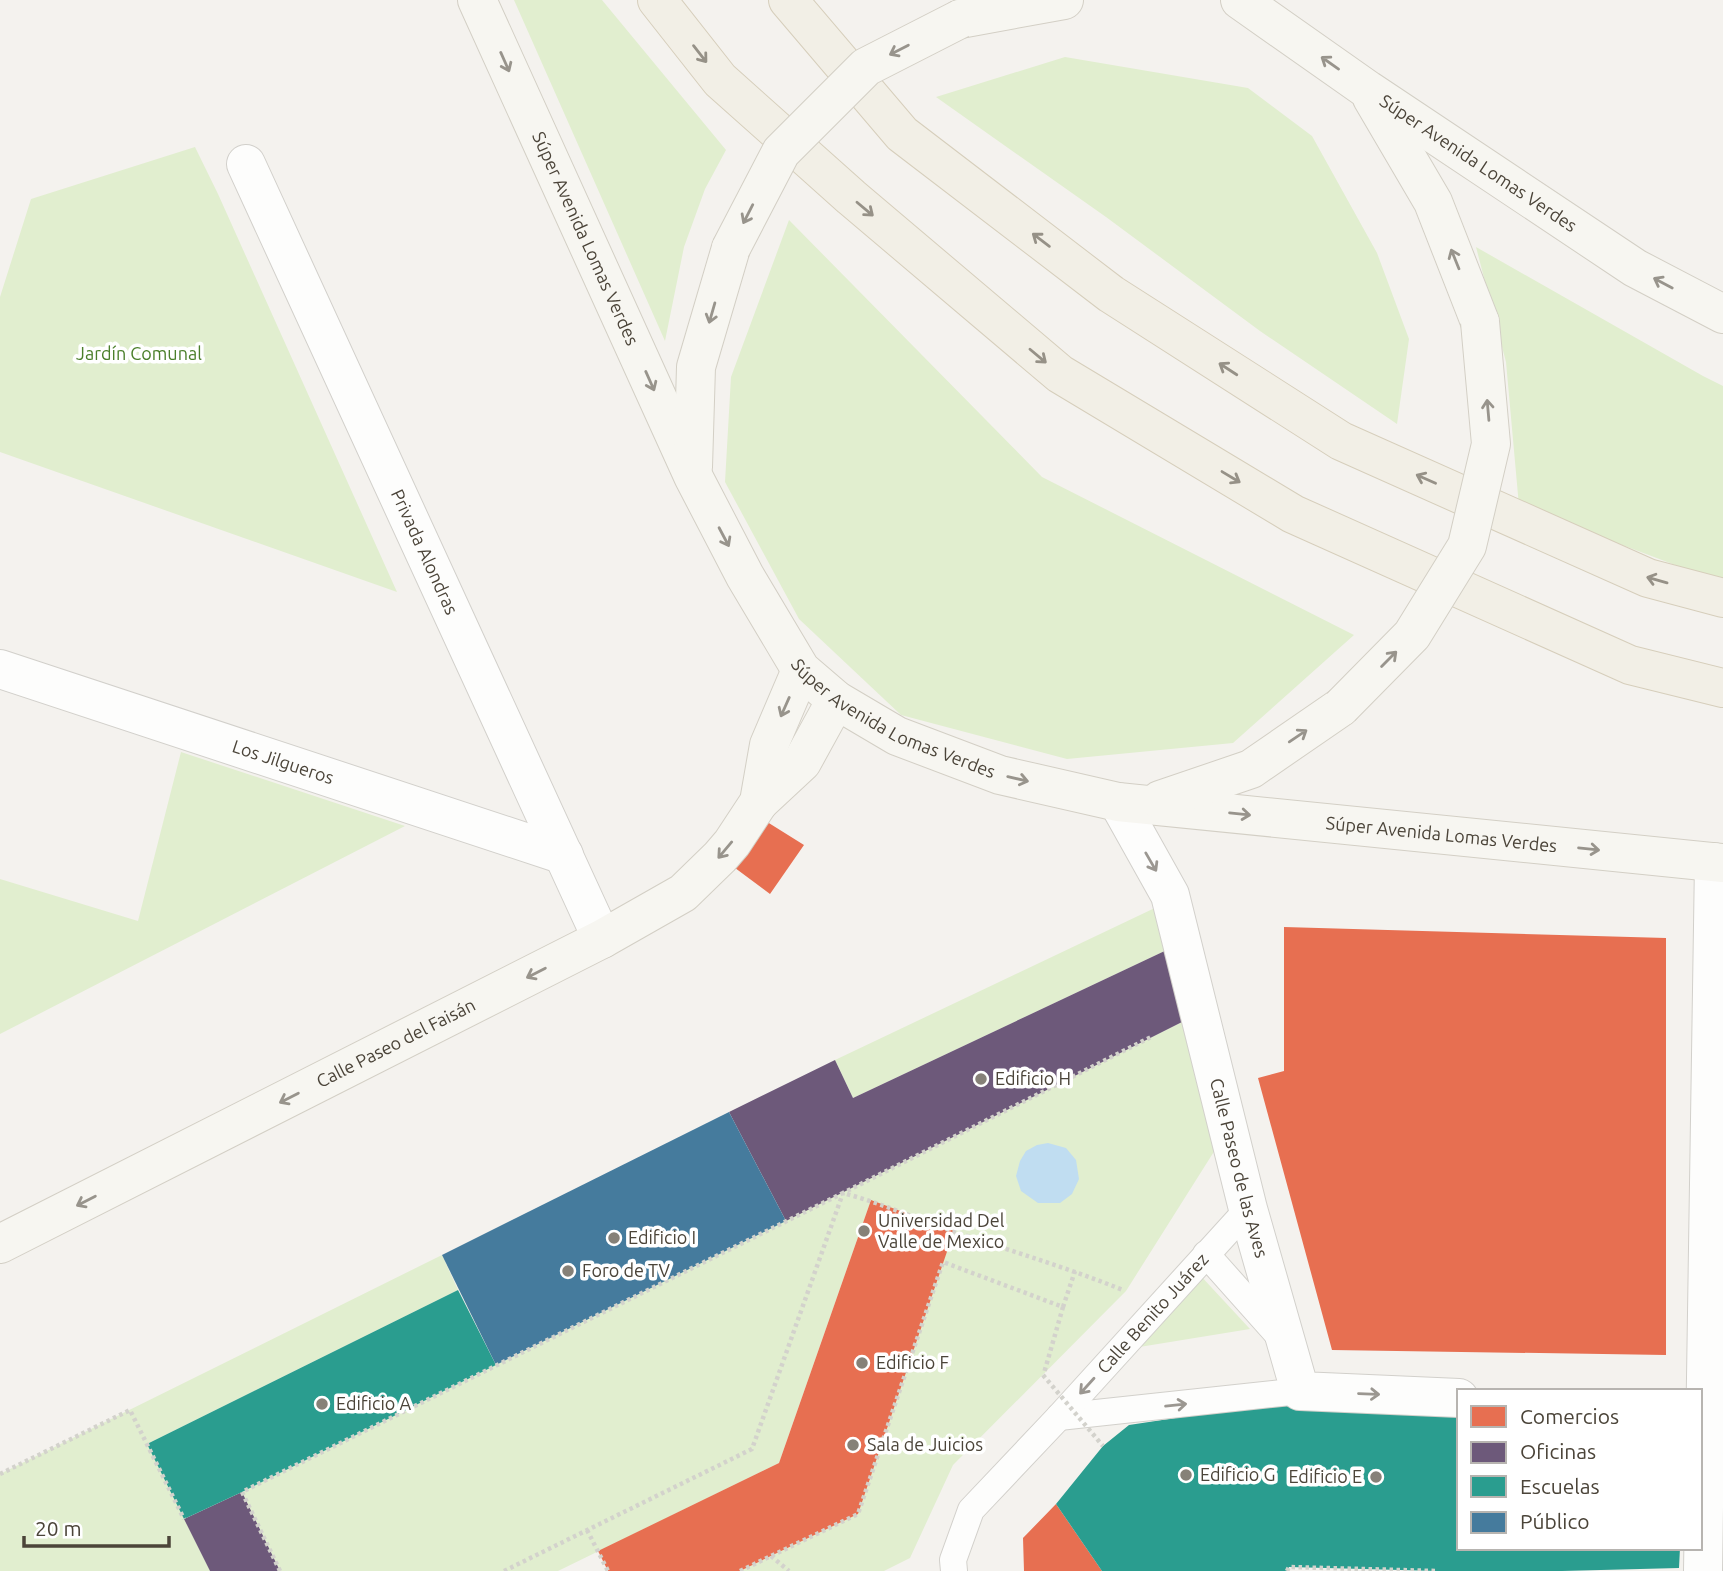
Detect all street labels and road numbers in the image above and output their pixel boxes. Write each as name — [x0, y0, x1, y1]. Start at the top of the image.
street label: Súper Avenida Lomas Verdes — [1377, 90, 1581, 235]
street label: Súper Avenida Lomas Verdes — [529, 128, 643, 348]
street label: Privada Alondras — [388, 486, 463, 618]
street label: Súper Avenida Lomas Verdes — [788, 655, 999, 781]
street label: Los Jilgueros — [230, 735, 337, 787]
street label: Súper Avenida Lomas Verdes — [1325, 812, 1558, 855]
street label: Calle Paseo del Faisán — [313, 994, 478, 1091]
street label: Calle Paseo de las Aves — [1207, 1076, 1272, 1260]
street label: Calle Benito Juárez — [1093, 1249, 1212, 1377]

